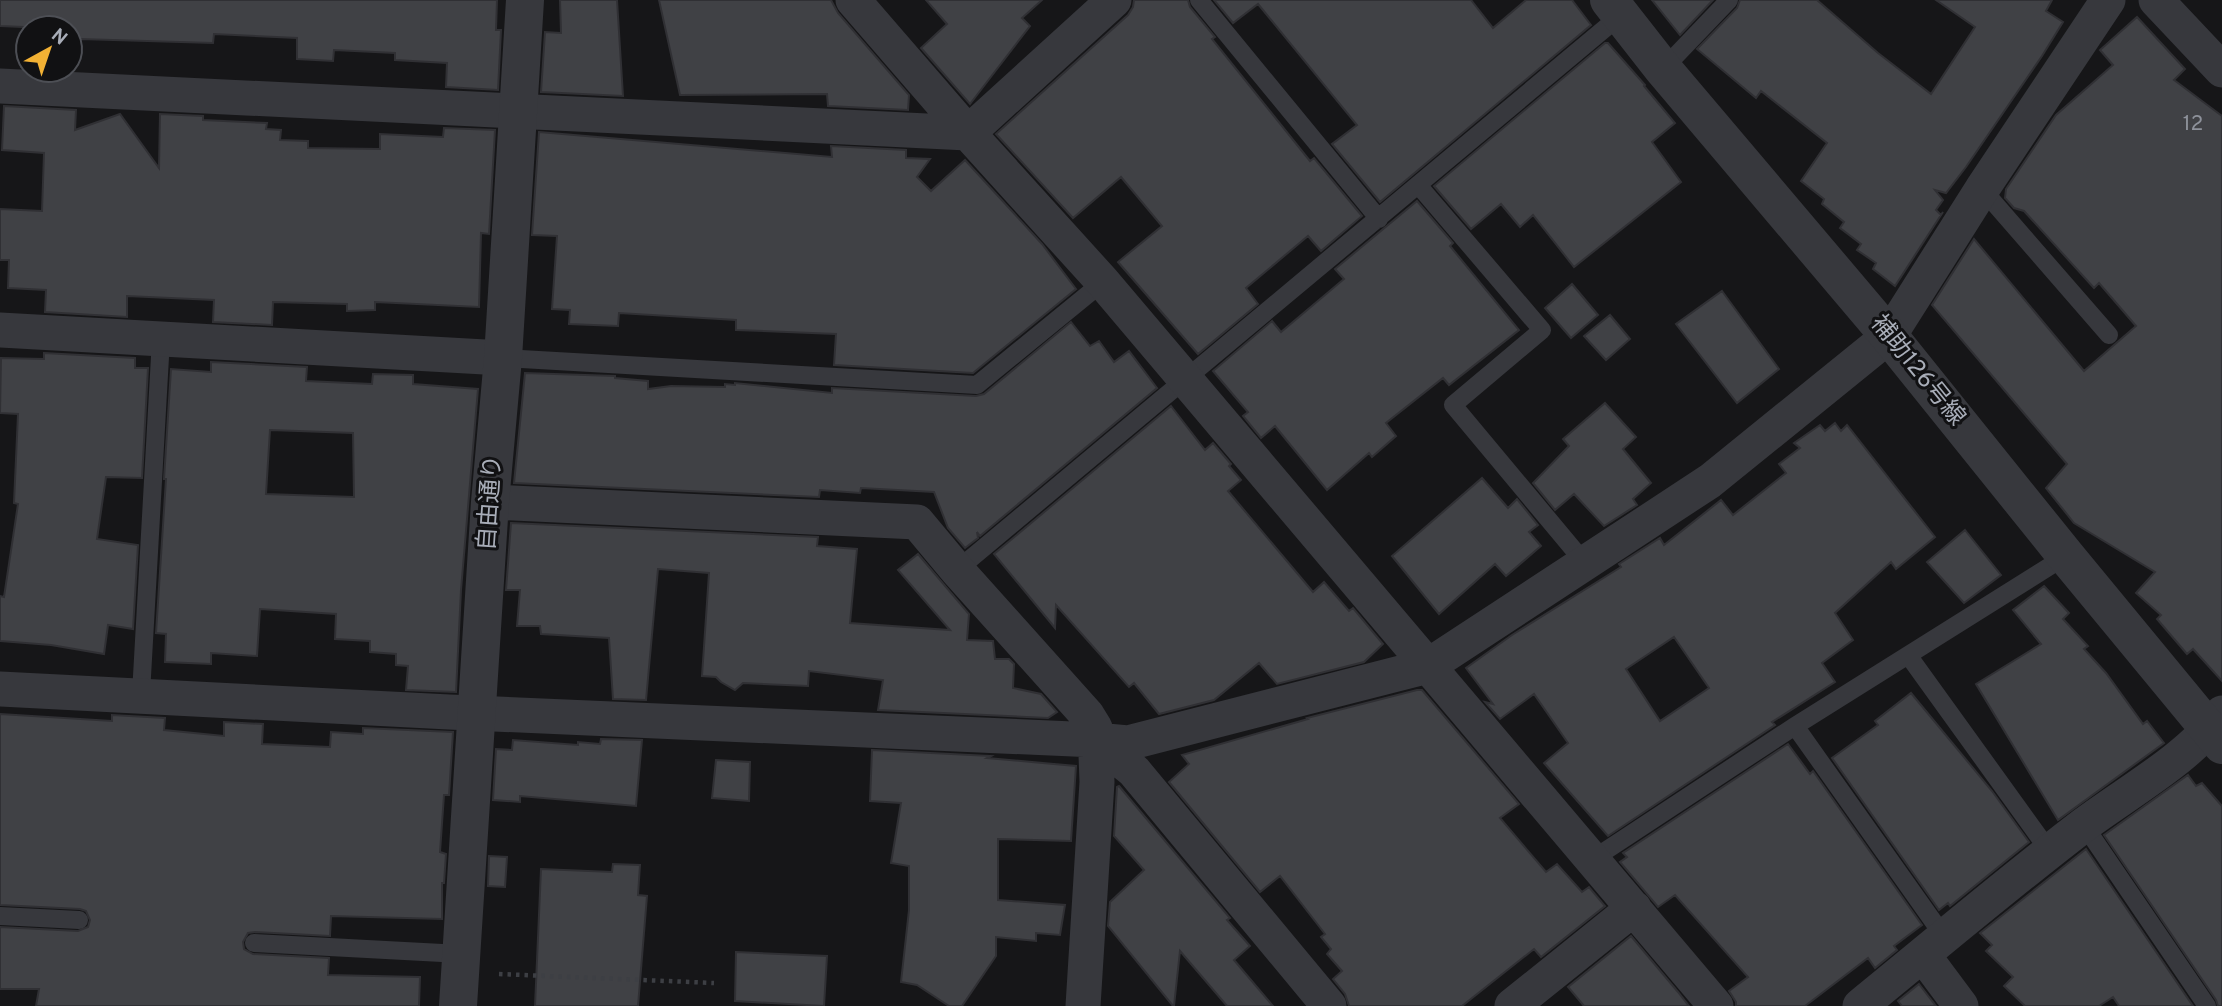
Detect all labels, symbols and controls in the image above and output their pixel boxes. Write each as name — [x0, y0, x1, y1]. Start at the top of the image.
north arrow — [14, 14, 84, 84]
text: N — [46, 24, 72, 51]
house number: 12 — [2183, 111, 2203, 138]
street label: 補助126号線 — [1863, 310, 1971, 432]
street label: 自由通り — [473, 454, 509, 552]

